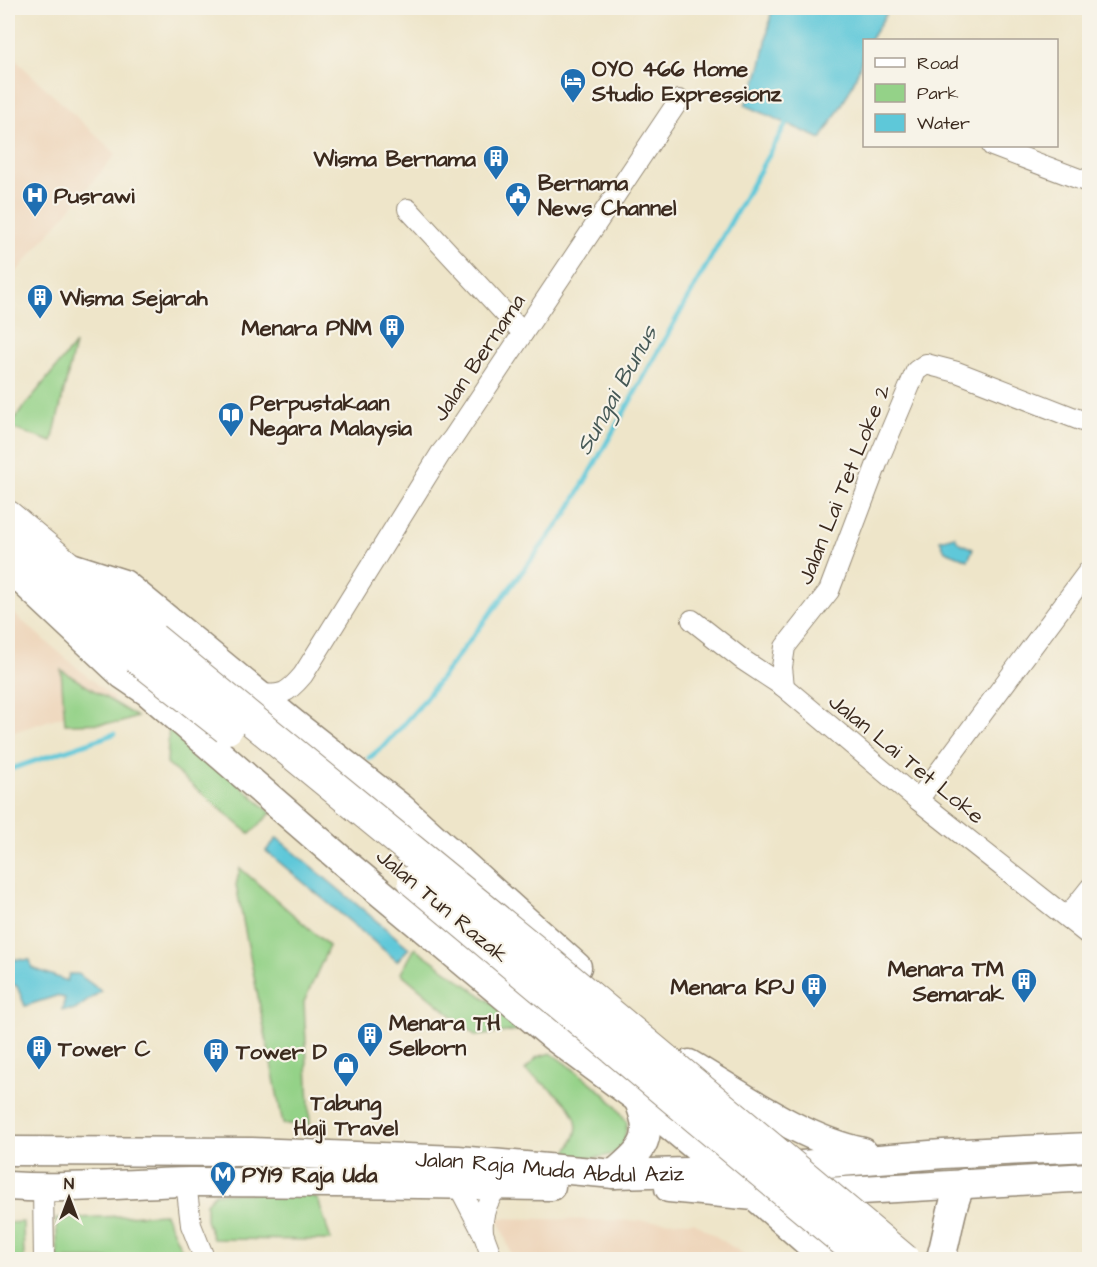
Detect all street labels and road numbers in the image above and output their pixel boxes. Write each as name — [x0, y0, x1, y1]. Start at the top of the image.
street label: Jalan Bernama — [425, 288, 533, 428]
street label: Jalan Lai Tet Loke 2 — [790, 379, 899, 589]
street label: Jalan Lai Tet Loke — [822, 687, 991, 832]
street label: Jalan Tun Razak — [369, 841, 515, 971]
street label: Jalan Raja Muda Abdul Aziz — [415, 1144, 684, 1191]

